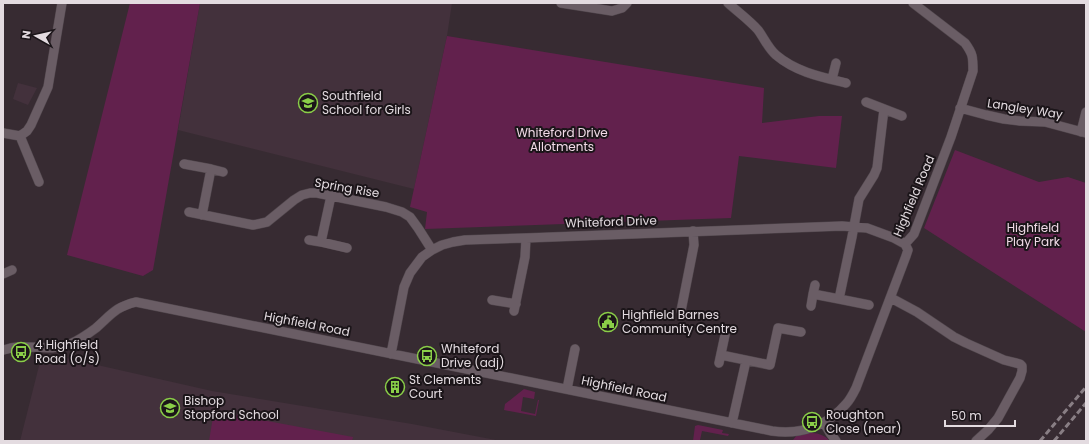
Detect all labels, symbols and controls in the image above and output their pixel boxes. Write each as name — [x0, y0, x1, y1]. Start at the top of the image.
north arrow — [16, 16, 56, 56]
text: N — [18, 29, 35, 40]
place label: Southfield School for Girls — [322, 87, 411, 118]
school or university icon: Southfield School for Girls — [297, 92, 319, 114]
street label: Langley Way — [986, 94, 1064, 123]
park label: Whiteford Drive Allotments — [516, 124, 608, 155]
street label: Highfield Road — [889, 153, 938, 239]
street label: Spring Rise — [313, 173, 381, 202]
street label: Whiteford Drive — [565, 211, 657, 232]
park label: Highfield Play Park — [1006, 219, 1061, 250]
place label: Highfield Barnes Community Centre — [622, 306, 737, 337]
street label: Highfield Road — [263, 307, 351, 340]
public building icon: Highfield Barnes Community Centre — [597, 311, 619, 333]
place label: 4 Highfield Road (o/s) — [35, 336, 100, 367]
place label: Whiteford Drive (adj) — [441, 340, 504, 371]
bus stop icon: 4 Highfield Road (o/s) — [10, 341, 32, 363]
bus stop icon: Whiteford Drive (adj) — [416, 345, 438, 367]
place label: St Clements Court — [409, 371, 481, 402]
street label: Highfield Road — [580, 371, 668, 406]
building icon: St Clements Court — [384, 376, 406, 398]
place label: Bishop Stopford School — [184, 392, 279, 423]
school or university icon: Bishop Stopford School — [159, 397, 181, 419]
scale bar — [945, 402, 1015, 428]
place label: Roughton Close (near) — [826, 406, 901, 437]
text: 50 m — [951, 407, 982, 424]
bus stop icon: Roughton Close (near) — [801, 411, 823, 433]

